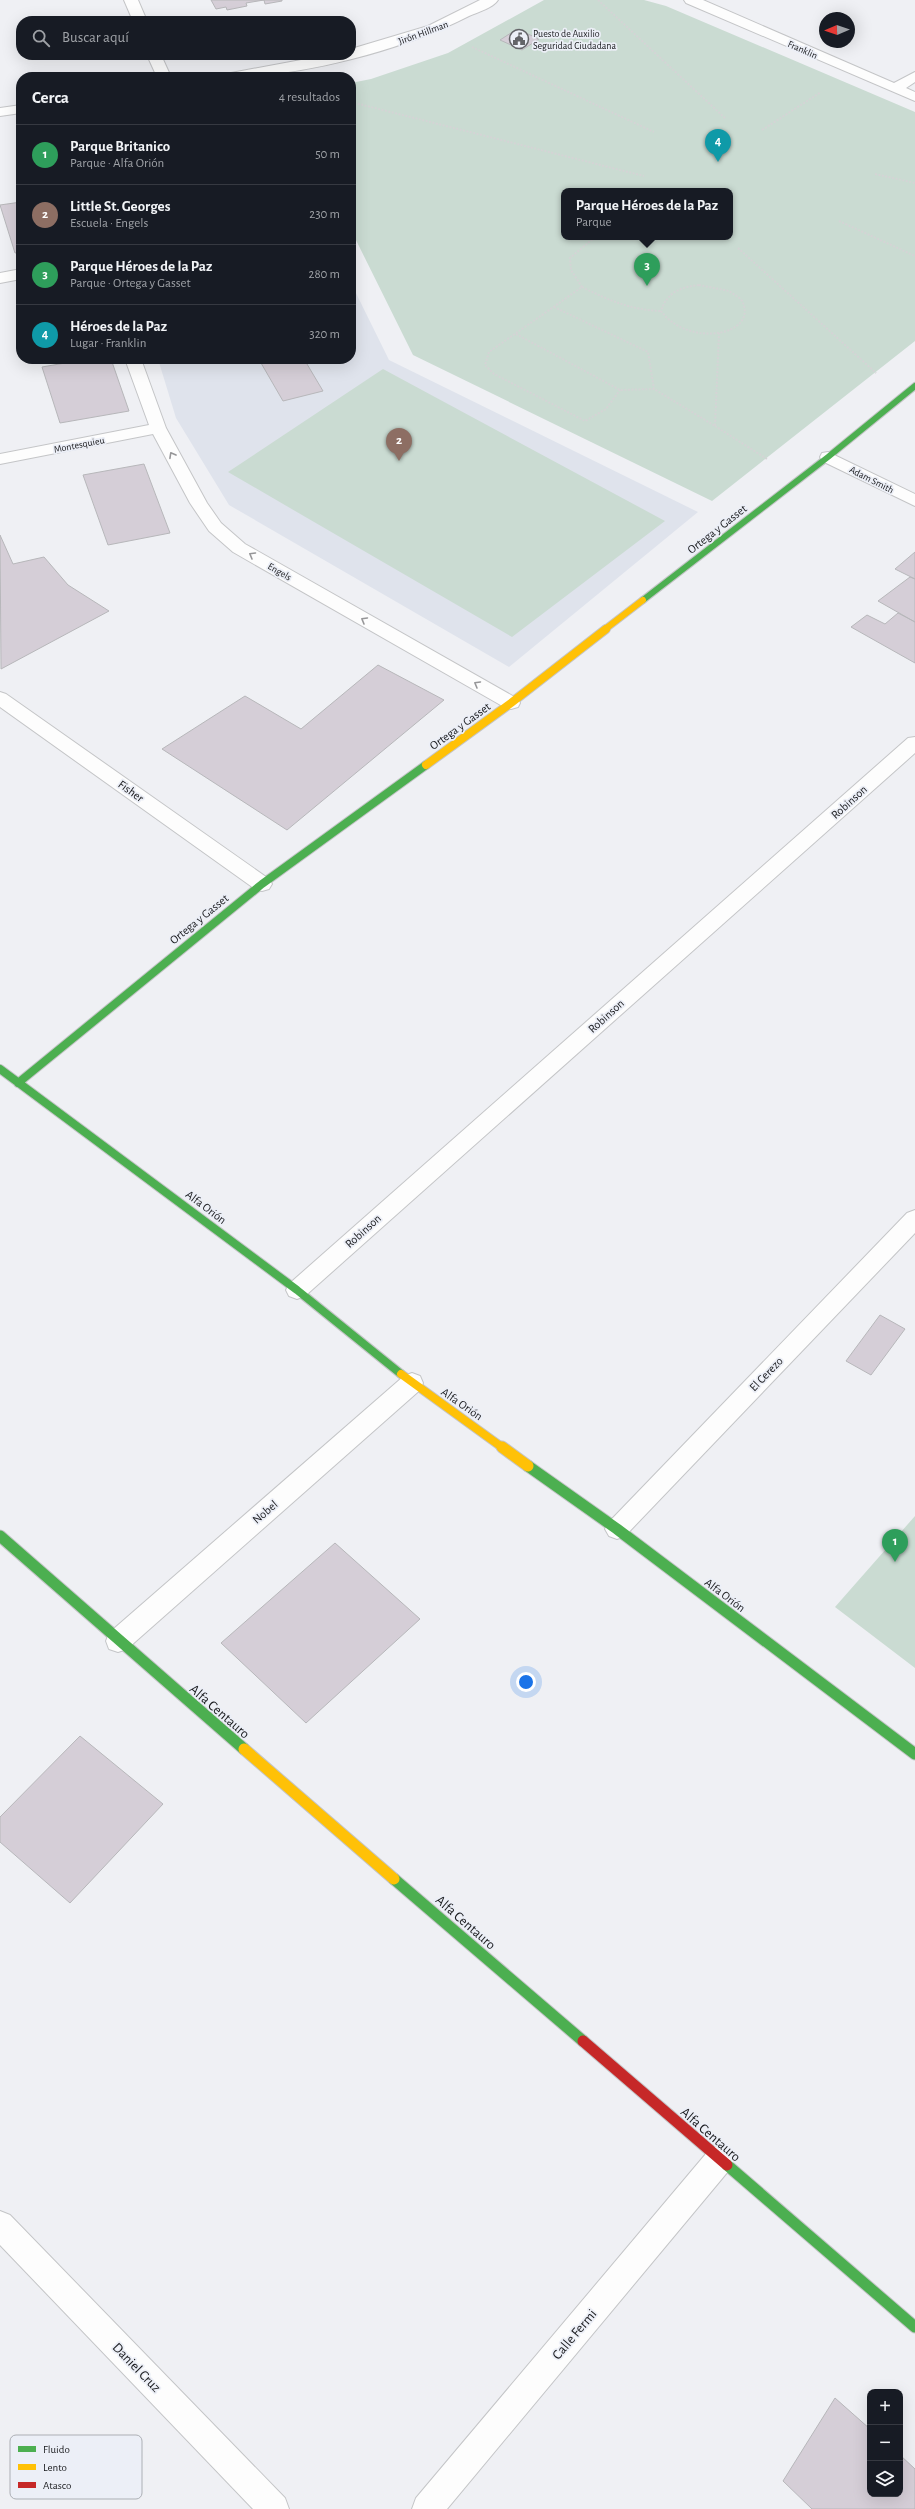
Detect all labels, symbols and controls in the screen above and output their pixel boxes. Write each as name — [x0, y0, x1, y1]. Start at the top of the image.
north arrow — [819, 12, 855, 48]
search box — [16, 16, 356, 60]
street label: Jirón Hillman — [397, 19, 450, 47]
icon: search — [30, 27, 52, 49]
public building icon: Puesto de Auxilio Seguridad Ciudadana — [508, 28, 530, 50]
place label: Puesto de Auxilio Seguridad Ciudadana — [533, 29, 617, 51]
text: Buscar aquí — [62, 30, 129, 45]
street label: Franklin — [786, 39, 819, 61]
text: Cerca — [32, 89, 69, 106]
text: 4 resultados — [279, 91, 340, 104]
pin: 4 — [705, 129, 731, 162]
text: Parque Britanico — [70, 139, 170, 154]
text: 1 — [43, 148, 47, 161]
text: 50 m — [315, 148, 340, 161]
text: Parque · Alfa Orión — [70, 157, 164, 170]
popup — [561, 188, 733, 240]
text: Parque Héroes de la Paz — [576, 198, 718, 213]
text: Little St. Georges — [70, 199, 170, 214]
text: 2 — [42, 208, 48, 221]
text: 230 m — [309, 208, 340, 221]
text: Parque — [576, 216, 612, 229]
text: Escuela · Engels — [70, 217, 148, 230]
pin: 3 — [634, 253, 660, 286]
text: Parque Héroes de la Paz — [70, 259, 212, 274]
text: 3 — [42, 268, 48, 281]
text: 280 m — [309, 268, 340, 281]
text: Parque · Ortega y Gasset — [70, 277, 191, 290]
text: Héroes de la Paz — [70, 319, 167, 334]
text: 4 — [42, 328, 48, 341]
text: 320 m — [309, 328, 340, 341]
text: Lugar · Franklin — [70, 337, 146, 350]
pin: 2 — [386, 428, 412, 461]
street label: Montesquieu — [53, 435, 105, 455]
one-way arrow — [170, 452, 177, 459]
street label: Adam Smith — [848, 464, 895, 495]
street label: Ortega y Gasset — [685, 502, 750, 557]
one-way arrow — [248, 553, 256, 560]
street label: Engels — [266, 561, 293, 583]
one-way arrow — [361, 617, 369, 624]
one-way arrow — [474, 681, 481, 689]
street label: Ortega y Gasset — [427, 700, 493, 753]
street label: Fisher — [116, 778, 146, 804]
street label: Robinson — [829, 783, 869, 821]
street label: Ortega y Gasset — [167, 892, 231, 947]
street label: Robinson — [586, 997, 626, 1035]
street label: Alfa Orión — [183, 1188, 229, 1226]
street label: Robinson — [343, 1212, 383, 1250]
street label: El Cerezo — [747, 1355, 785, 1393]
street label: Alfa Orión — [439, 1386, 485, 1422]
street label: Nobel — [250, 1498, 280, 1526]
pin: 1 — [882, 1529, 908, 1562]
street label: Alfa Orión — [702, 1576, 748, 1614]
your location — [516, 1672, 536, 1692]
street label: Alfa Centauro — [187, 1682, 252, 1742]
street label: Alfa Centauro — [433, 1893, 498, 1953]
street label: Alfa Centauro — [678, 2105, 743, 2165]
street label: Calle Fermi — [550, 2307, 600, 2362]
street label: Daniel Cruz — [109, 2340, 163, 2395]
map controls — [867, 2389, 903, 2497]
button: + — [867, 2389, 903, 2425]
button: − — [867, 2425, 903, 2461]
legend — [10, 2435, 142, 2499]
text: Fluido — [43, 2444, 70, 2455]
button: layers — [867, 2461, 903, 2497]
text: Lento — [43, 2462, 67, 2473]
text: Atasco — [43, 2480, 71, 2491]

